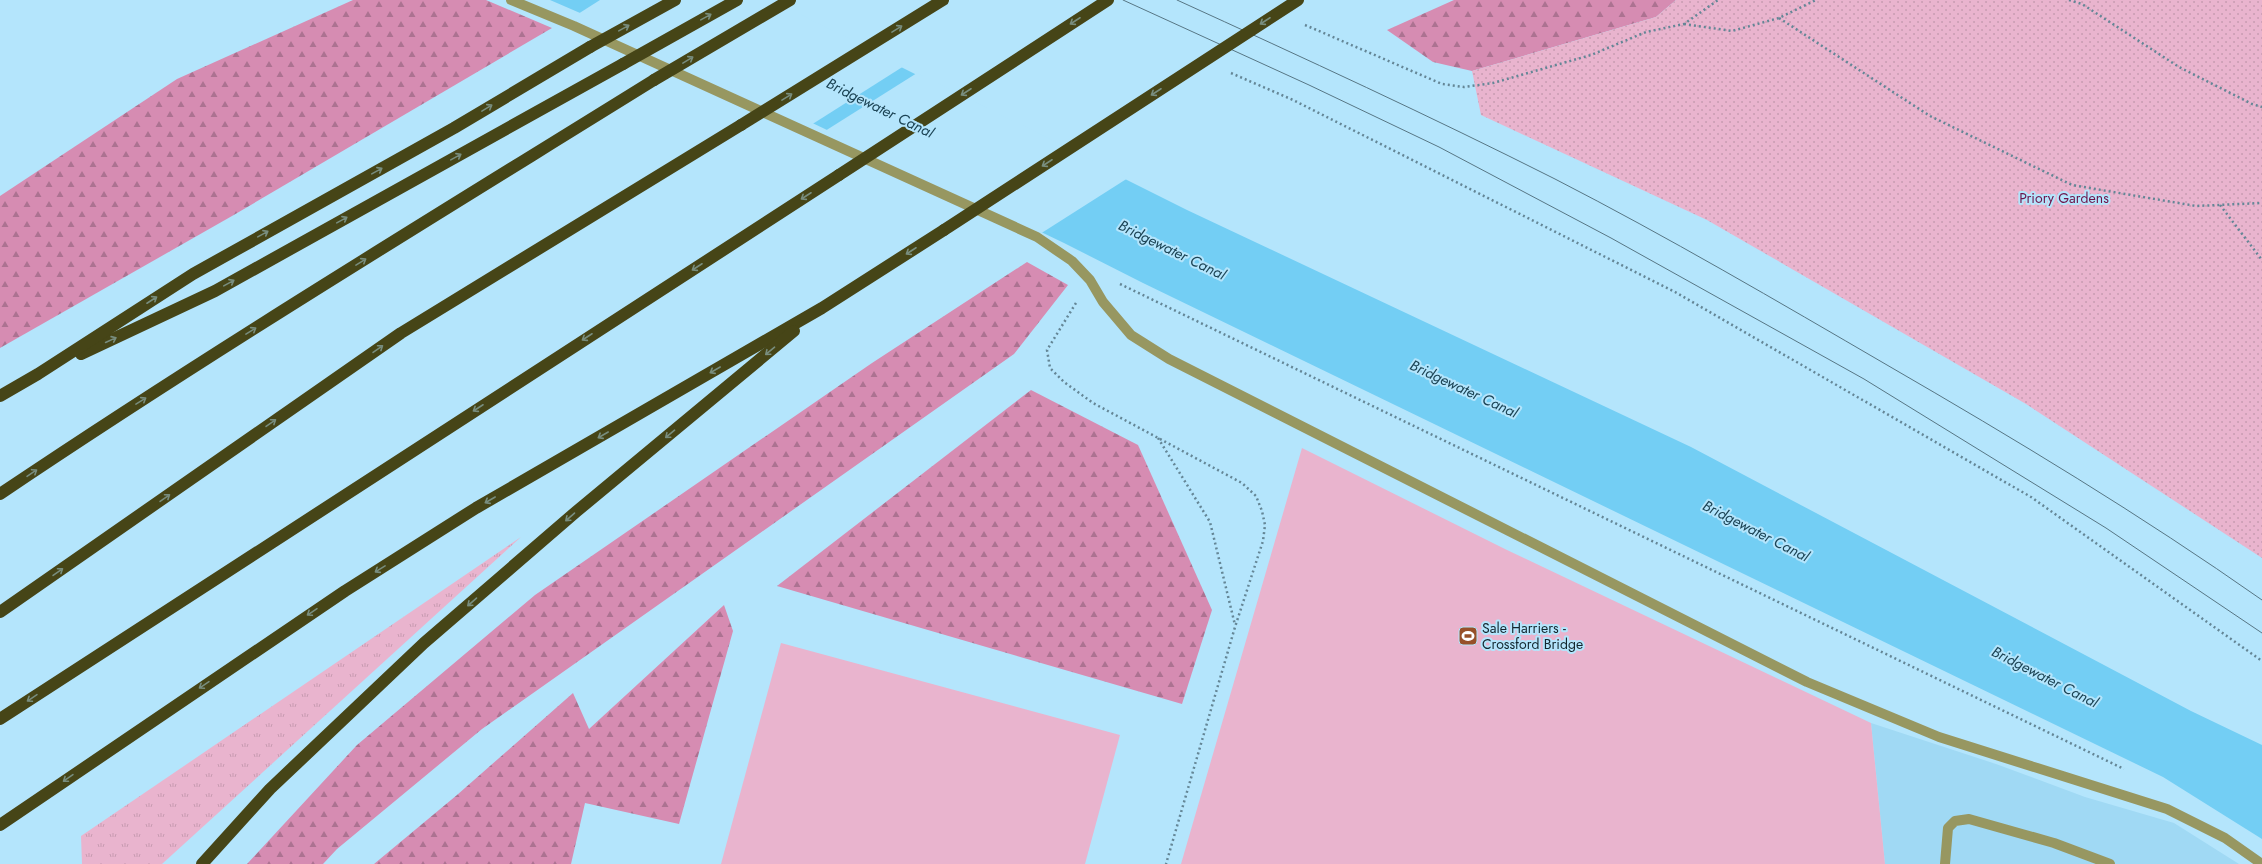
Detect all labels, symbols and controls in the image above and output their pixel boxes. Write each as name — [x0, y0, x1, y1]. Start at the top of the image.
one-way arrow — [700, 13, 712, 21]
one-way arrow — [1070, 17, 1081, 25]
one-way arrow — [1260, 17, 1271, 25]
one-way arrow — [618, 23, 630, 31]
one-way arrow — [891, 24, 903, 32]
one-way arrow — [682, 56, 693, 64]
water label: Bridgewater Canal — [823, 72, 938, 144]
one-way arrow — [961, 88, 972, 96]
one-way arrow — [1151, 88, 1162, 96]
one-way arrow — [781, 93, 792, 101]
one-way arrow — [481, 104, 493, 112]
one-way arrow — [450, 153, 462, 160]
one-way arrow — [1042, 159, 1053, 167]
one-way arrow — [371, 167, 383, 174]
park label: Priory Gardens — [2019, 188, 2109, 208]
one-way arrow — [801, 192, 812, 200]
water label: Bridgewater Canal — [1115, 214, 1230, 286]
one-way arrow — [336, 216, 348, 224]
one-way arrow — [257, 230, 269, 238]
one-way arrow — [905, 247, 917, 255]
one-way arrow — [355, 258, 366, 266]
one-way arrow — [691, 262, 702, 271]
one-way arrow — [222, 279, 234, 287]
one-way arrow — [146, 296, 157, 305]
one-way arrow — [245, 327, 257, 335]
one-way arrow — [582, 333, 593, 341]
one-way arrow — [105, 336, 117, 343]
one-way arrow — [372, 345, 383, 353]
one-way arrow — [765, 346, 775, 355]
water label: Bridgewater Canal — [1406, 354, 1522, 424]
one-way arrow — [709, 366, 721, 374]
one-way arrow — [135, 397, 146, 405]
one-way arrow — [472, 404, 484, 412]
one-way arrow — [266, 419, 277, 427]
one-way arrow — [665, 429, 675, 438]
one-way arrow — [597, 431, 609, 439]
one-way arrow — [27, 468, 38, 477]
one-way arrow — [159, 494, 170, 502]
water label: Bridgewater Canal — [1699, 495, 1814, 568]
one-way arrow — [484, 497, 496, 505]
one-way arrow — [565, 513, 575, 522]
one-way arrow — [374, 565, 386, 573]
one-way arrow — [52, 568, 63, 576]
one-way arrow — [466, 597, 477, 606]
one-way arrow — [306, 609, 318, 617]
place label: Sale Harriers - Crossford Bridge — [1482, 618, 1583, 654]
sports icon: Sale Harriers - Crossford Bridge — [1457, 625, 1479, 647]
water label: Bridgewater Canal — [1988, 641, 2103, 714]
one-way arrow — [199, 681, 210, 689]
one-way arrow — [27, 694, 38, 702]
one-way arrow — [63, 774, 74, 782]

